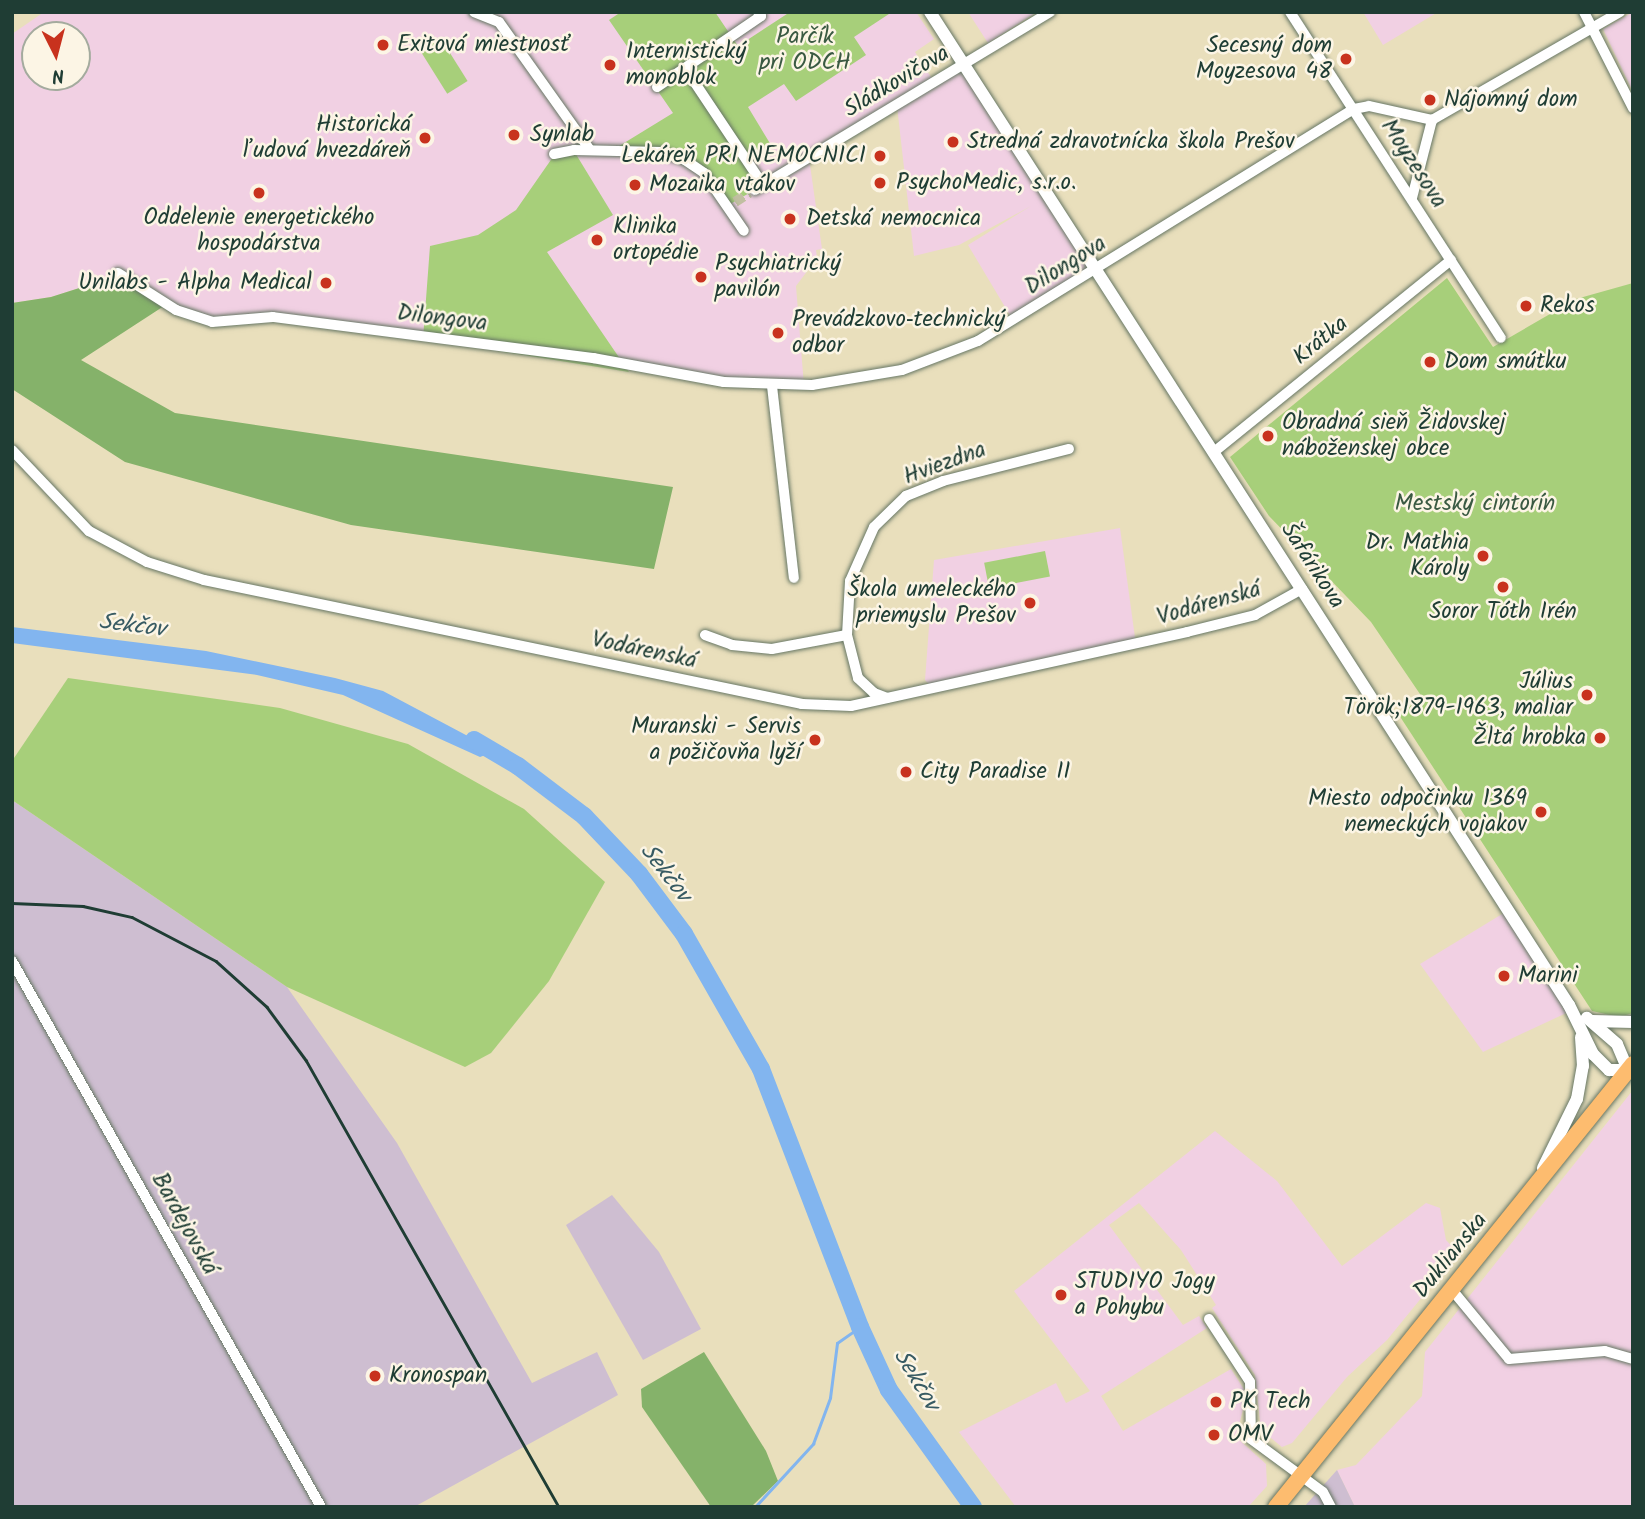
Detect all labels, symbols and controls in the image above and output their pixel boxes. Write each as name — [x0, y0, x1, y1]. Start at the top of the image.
north arrow — [21, 21, 91, 91]
park label: Parčík pri ODCH — [759, 23, 851, 77]
place label: Exitová miestnosť — [397, 31, 570, 59]
place label: Secesný dom Moyzesova 48 — [1196, 32, 1332, 86]
marker: Exitová miestnosť — [375, 37, 391, 53]
place label: Internistický monoblok — [626, 38, 746, 92]
street label: Sládkovičova — [839, 40, 955, 124]
marker: Secesný dom Moyzesova 48 — [1338, 51, 1354, 67]
marker: Internistický monoblok — [600, 55, 620, 75]
text: N — [50, 59, 66, 90]
place label: Nájomný dom — [1444, 86, 1577, 114]
marker: Nájomný dom — [1422, 92, 1438, 108]
place label: Historická ľudová hvezdáreň — [243, 111, 411, 165]
street label: Moyzesova — [1374, 114, 1452, 214]
place label: Synlab — [530, 121, 594, 149]
marker: Synlab — [504, 125, 524, 145]
place label: Stredná zdravotnícka škola Prešov — [967, 128, 1295, 156]
marker: Historická ľudová hvezdáreň — [417, 130, 433, 146]
marker: Stredná zdravotnícka škola Prešov — [945, 134, 961, 150]
place label: Lekáreň PRI NEMOCNICI — [621, 142, 866, 170]
marker: Lekáreň PRI NEMOCNICI — [872, 148, 888, 164]
place label: PsychoMedic, s.r.o. — [896, 169, 1076, 197]
place label: Mozaika vtákov — [649, 171, 795, 199]
marker: PsychoMedic, s.r.o. — [870, 173, 890, 193]
marker: Mozaika vtákov — [627, 177, 643, 193]
marker: Oddelenie energetického hospodárstva — [251, 185, 267, 201]
place label: Oddelenie energetického hospodárstva — [144, 204, 374, 258]
place label: Detská nemocnica — [806, 205, 981, 233]
marker: Detská nemocnica — [780, 209, 800, 229]
place label: Klinika ortopédie — [613, 213, 699, 267]
marker: Klinika ortopédie — [587, 230, 607, 250]
street label: Dilongova — [1020, 230, 1112, 302]
place label: Psychiatrický pavilón — [715, 250, 841, 304]
place label: Unilabs - Alpha Medical — [78, 269, 312, 297]
marker: Psychiatrický pavilón — [693, 269, 709, 285]
marker: Unilabs - Alpha Medical — [318, 275, 334, 291]
place label: Rekos — [1540, 292, 1595, 320]
marker: Rekos — [1518, 298, 1534, 314]
street label: Dilongova — [395, 300, 489, 338]
place label: Prevádzkovo‑technický odbor — [792, 306, 1005, 360]
street label: Krátka — [1288, 311, 1354, 371]
marker: Prevádzkovo‑technický odbor — [770, 325, 786, 341]
place label: Dom smútku — [1444, 348, 1567, 376]
marker: Dom smútku — [1422, 354, 1438, 370]
place label: Obradná sieň Židovskej náboženskej obce — [1282, 409, 1506, 463]
marker: Obradná sieň Židovskej náboženskej obce — [1260, 428, 1276, 444]
street label: Hviezdna — [900, 436, 990, 492]
park label: Mestský cintorín — [1395, 490, 1555, 518]
street label: Šafárikova — [1274, 518, 1350, 614]
place label: Dr. Mathia Károly — [1365, 529, 1469, 583]
marker: Dr. Mathia Károly — [1475, 548, 1491, 564]
place label: Škola umeleckého priemyslu Prešov — [848, 576, 1016, 630]
street label: Vodárenská — [1154, 576, 1264, 632]
marker: Soror Tóth Irén — [1495, 579, 1511, 595]
marker: Škola umeleckého priemyslu Prešov — [1022, 595, 1038, 611]
place label: Soror Tóth Irén — [1429, 598, 1577, 626]
water label: Sekčov — [97, 608, 167, 644]
street label: Vodárenská — [589, 626, 699, 676]
place label: Július Török;1879-1963, maliar — [1344, 668, 1573, 722]
marker: Július Török;1879-1963, maliar — [1579, 687, 1595, 703]
place label: Muranski - Servis a požičovňa lyží — [631, 713, 801, 767]
place label: Žltá hrobka — [1473, 724, 1586, 752]
marker: Žltá hrobka — [1592, 730, 1608, 746]
marker: Muranski - Servis a požičovňa lyží — [807, 732, 823, 748]
place label: City Paradise II — [920, 758, 1070, 786]
marker: City Paradise II — [898, 764, 914, 780]
place label: Miesto odpočinku 1369 nemeckých vojakov — [1308, 785, 1527, 839]
marker: Miesto odpočinku 1369 nemeckých vojakov — [1533, 804, 1549, 820]
water label: Sekčov — [633, 838, 697, 908]
place label: Marini — [1518, 962, 1578, 990]
marker: Marini — [1496, 968, 1512, 984]
street label: Bardejovská — [145, 1168, 223, 1280]
street label: Duklianska — [1408, 1208, 1494, 1304]
place label: STUDIYO Jogy a Pohybu — [1075, 1268, 1215, 1322]
marker: STUDIYO Jogy a Pohybu — [1053, 1287, 1069, 1303]
water label: Sekčov — [887, 1344, 945, 1416]
place label: Kronospan — [389, 1362, 487, 1390]
marker: Kronospan — [367, 1368, 383, 1384]
place label: PK Tech — [1230, 1388, 1311, 1416]
marker: PK Tech — [1208, 1394, 1224, 1410]
place label: OMV — [1228, 1421, 1272, 1449]
marker: OMV — [1206, 1427, 1222, 1443]

